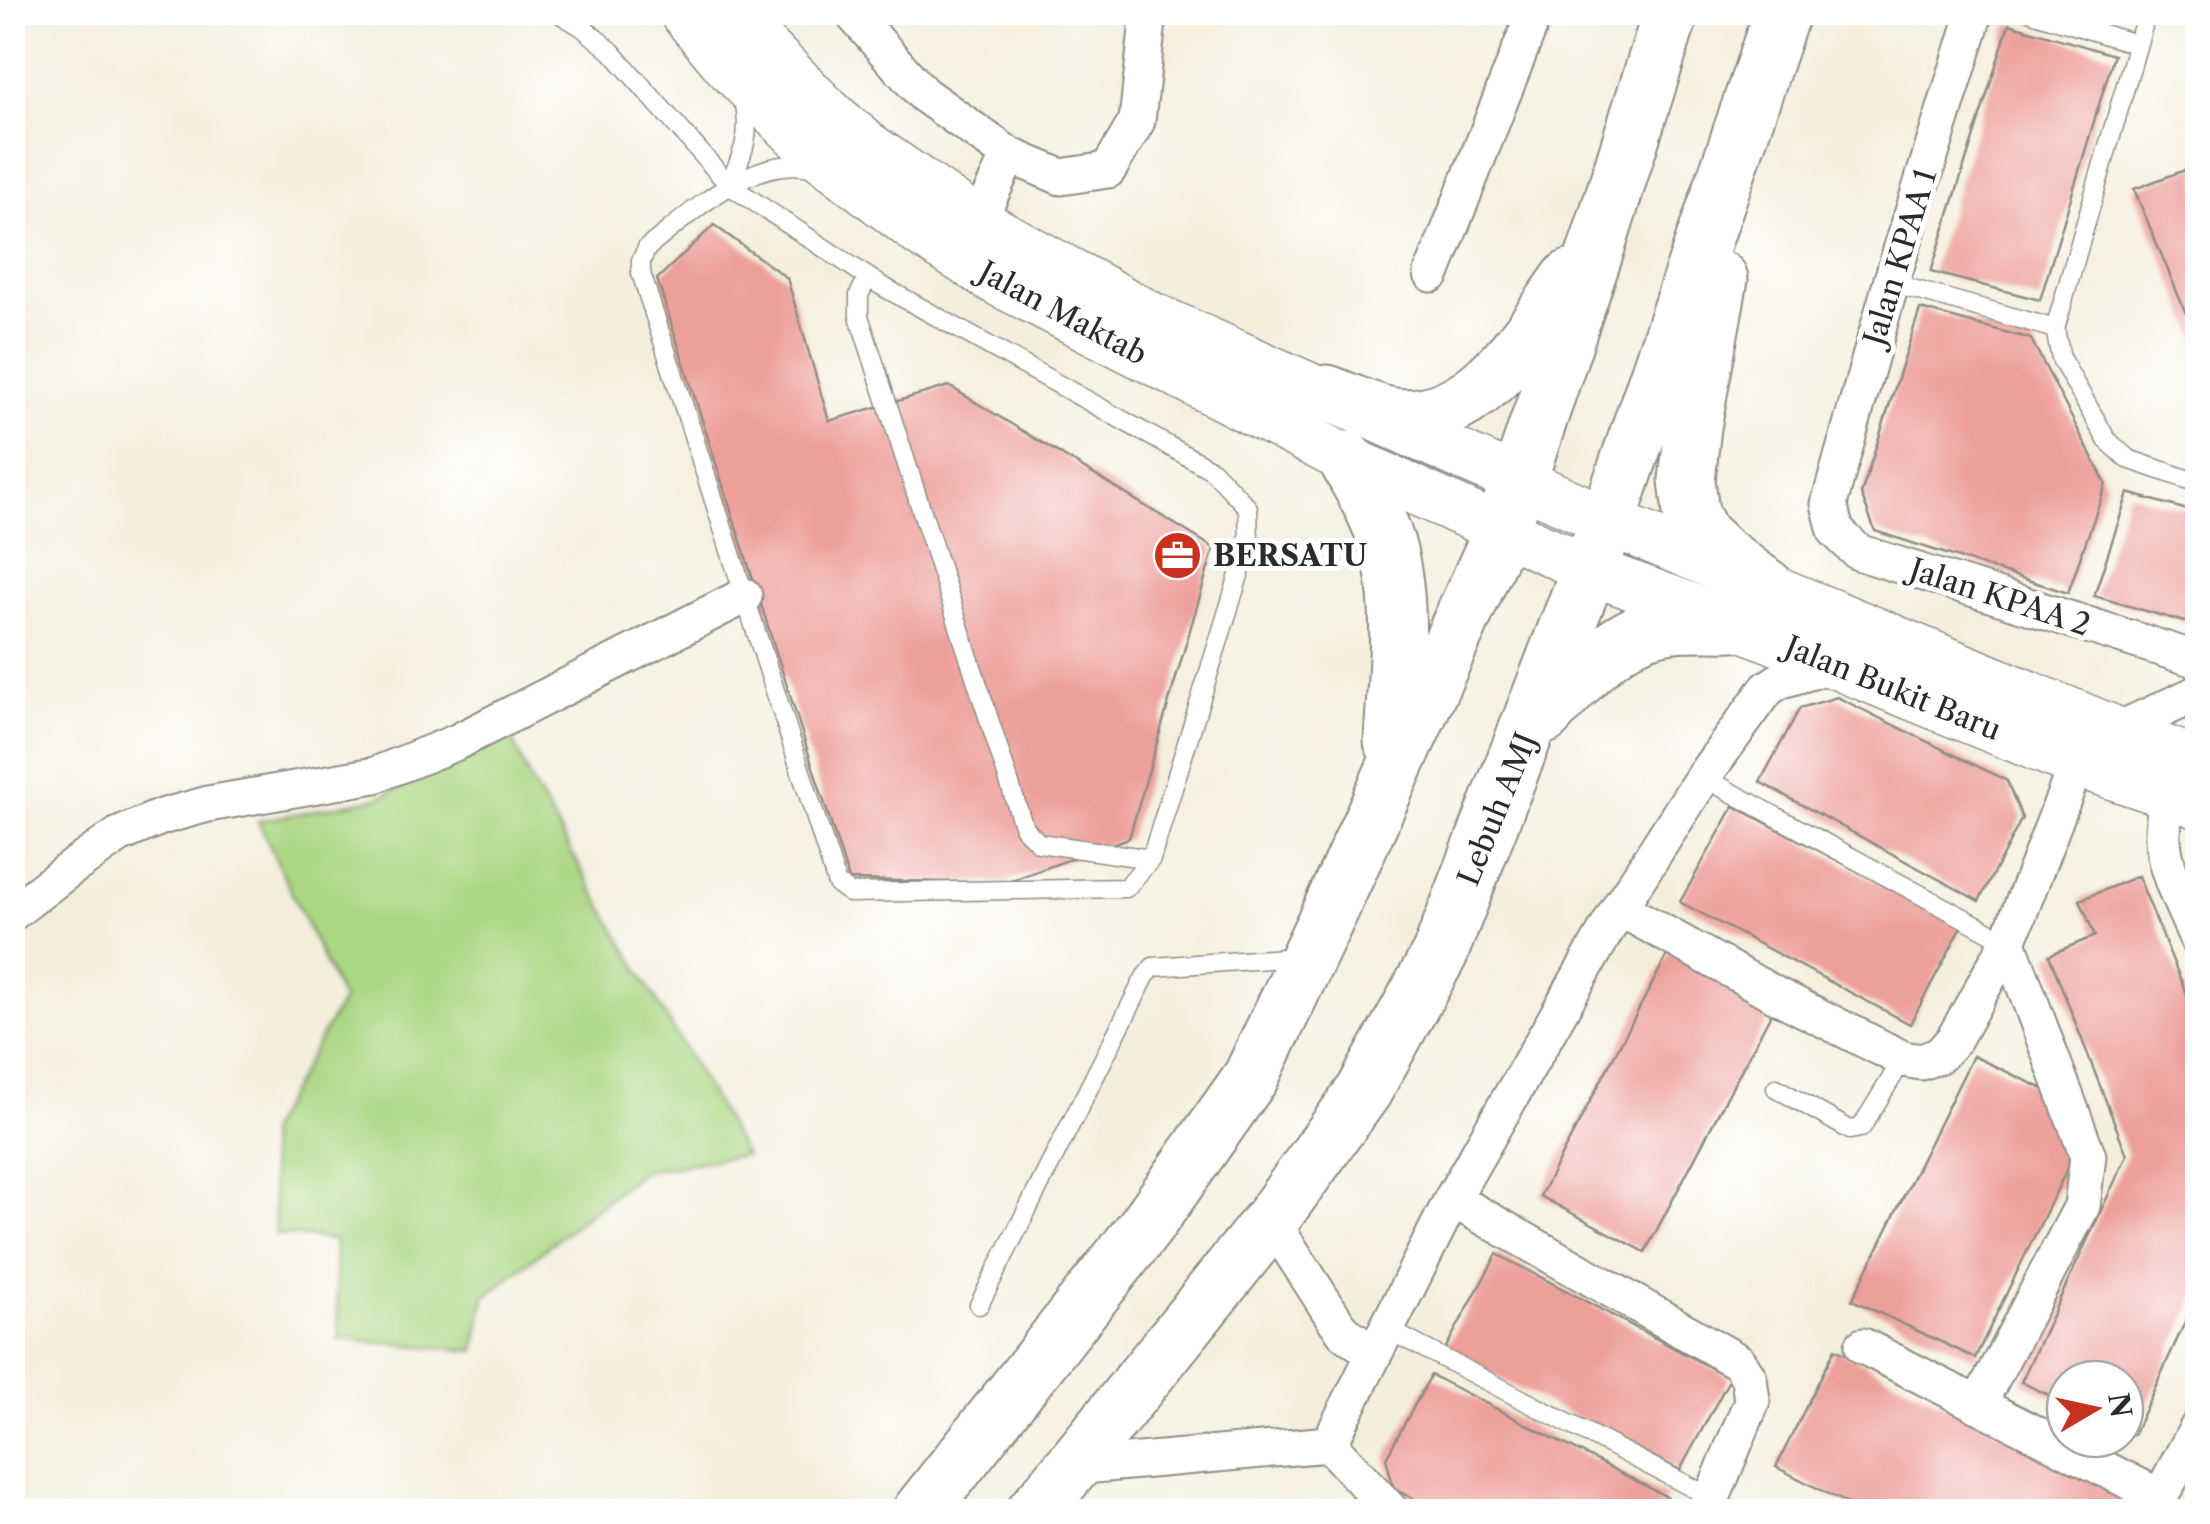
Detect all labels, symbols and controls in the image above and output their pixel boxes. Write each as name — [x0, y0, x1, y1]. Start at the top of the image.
street label: Jalan KPAA 1 — [1854, 164, 1945, 354]
street label: Jalan Maktab — [969, 251, 1153, 373]
office icon: BERSATU — [1152, 529, 1204, 581]
place label: BERSATU — [1213, 537, 1367, 574]
street label: Jalan KPAA 2 — [1901, 549, 2095, 644]
street label: Jalan Bukit Baru — [1776, 626, 2007, 748]
street label: Lebuh AMJ — [1449, 727, 1545, 891]
north arrow — [2045, 1359, 2145, 1459]
text: N — [2101, 1390, 2138, 1420]

